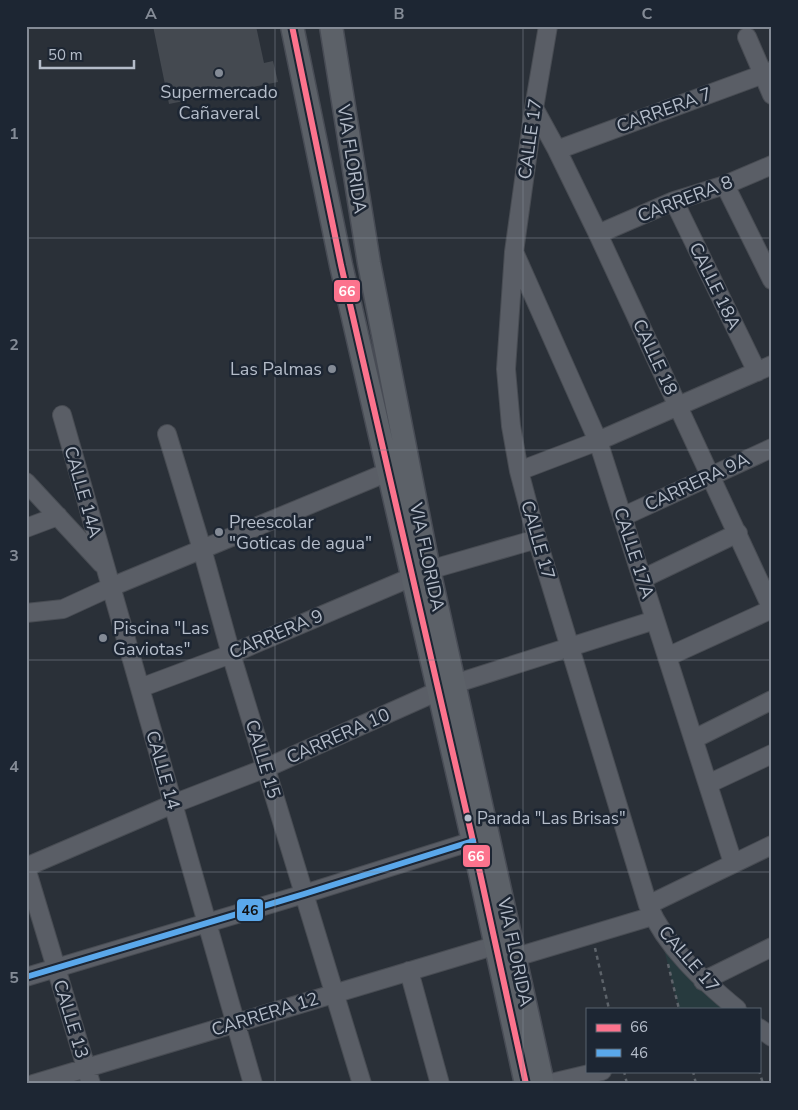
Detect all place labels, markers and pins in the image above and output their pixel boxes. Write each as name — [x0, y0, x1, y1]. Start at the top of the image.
marker: Supermercado Cañaveral — [213, 67, 225, 79]
place label: Supermercado Cañaveral — [160, 80, 278, 125]
place label: Las Palmas — [230, 357, 322, 381]
marker: Las Palmas — [326, 363, 338, 375]
place label: Preescolar "Goticas de agua" — [229, 510, 372, 555]
marker: Preescolar "Goticas de agua" — [213, 526, 225, 538]
place label: Piscina "Las Gaviotas" — [113, 616, 209, 661]
marker: Piscina "Las Gaviotas" — [97, 632, 109, 644]
place label: Parada "Las Brisas" — [477, 807, 626, 830]
marker: Parada "Las Brisas" — [463, 813, 473, 823]

